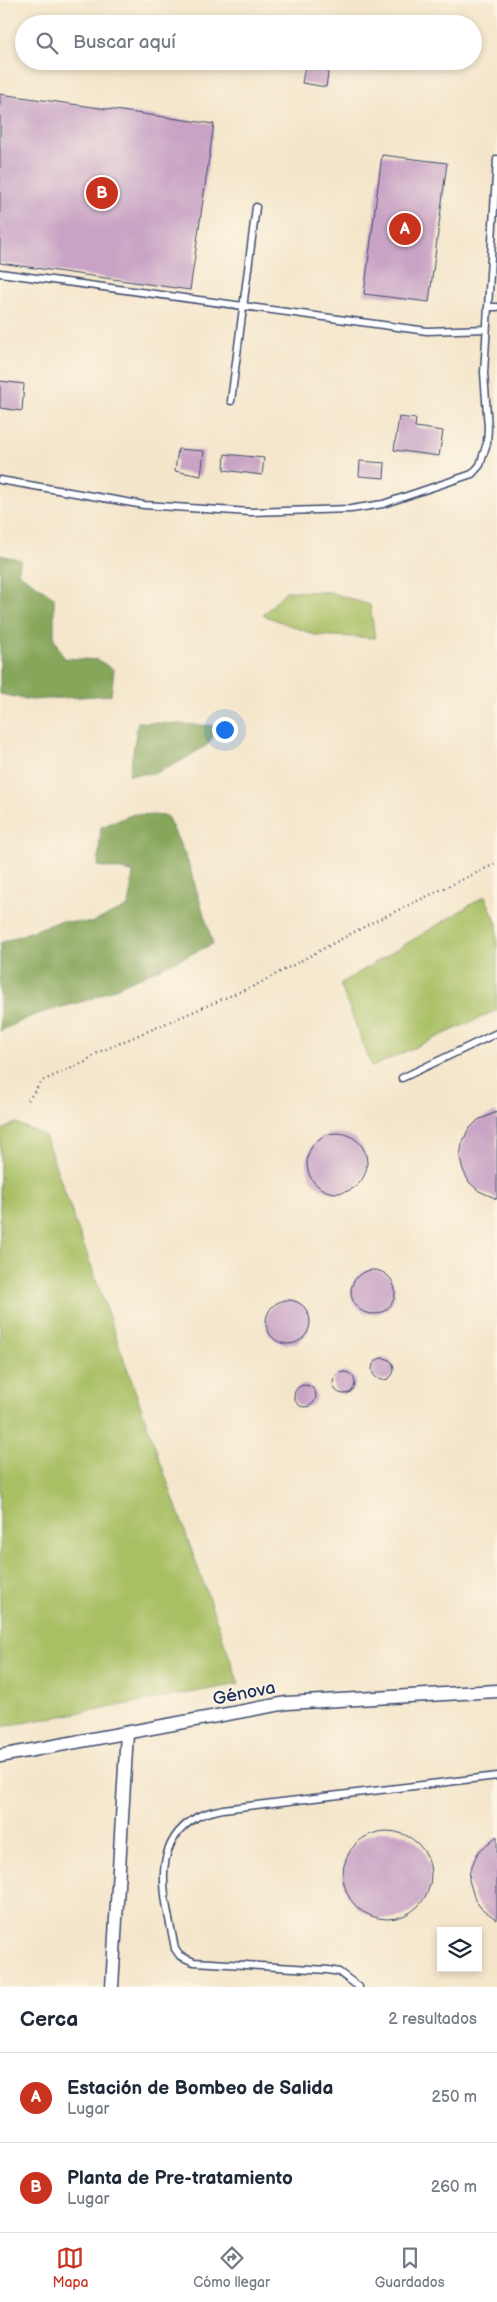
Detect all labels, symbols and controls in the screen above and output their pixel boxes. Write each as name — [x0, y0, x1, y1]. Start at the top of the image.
search box — [15, 15, 482, 70]
icon: search — [33, 29, 61, 57]
text: Buscar aquí — [73, 31, 176, 54]
pin: B — [86, 174, 118, 212]
pin: A — [389, 210, 421, 248]
your location — [212, 717, 238, 743]
street label: Génova — [211, 1677, 277, 1710]
map controls — [437, 1927, 482, 1972]
button: layers — [437, 1927, 482, 1972]
text: Cerca — [20, 2007, 78, 2032]
text: 2 resultados — [388, 2010, 477, 2029]
text: Estación de Bombeo de Salida — [67, 2077, 333, 2100]
text: A — [31, 2088, 41, 2107]
text: 250 m — [431, 2088, 477, 2107]
text: Lugar — [67, 2100, 109, 2119]
text: Planta de Pre-tratamiento — [67, 2167, 293, 2190]
text: B — [30, 2178, 42, 2197]
text: 260 m — [431, 2178, 477, 2197]
text: Lugar — [67, 2190, 109, 2209]
tab: Mapa — [52, 2244, 88, 2291]
tab: Cómo llegar — [193, 2244, 270, 2291]
tab: Guardados — [375, 2244, 445, 2291]

